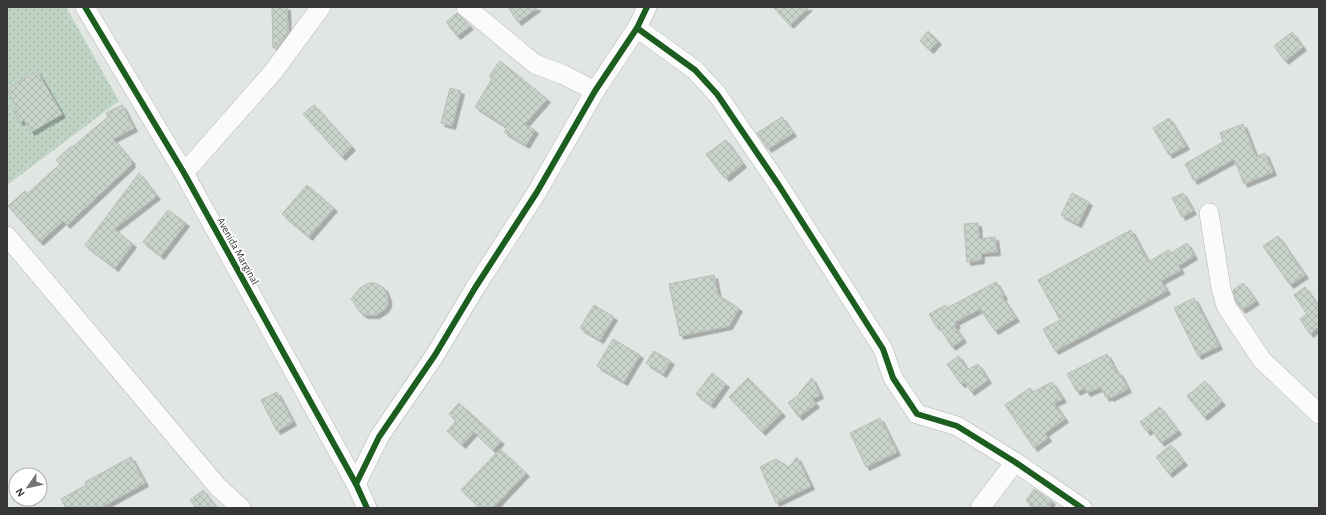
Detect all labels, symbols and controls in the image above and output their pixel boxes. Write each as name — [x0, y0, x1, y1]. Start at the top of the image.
street label: Avenida Marginal — [215, 215, 261, 287]
north arrow — [8, 467, 48, 507]
text: N — [13, 486, 27, 499]

